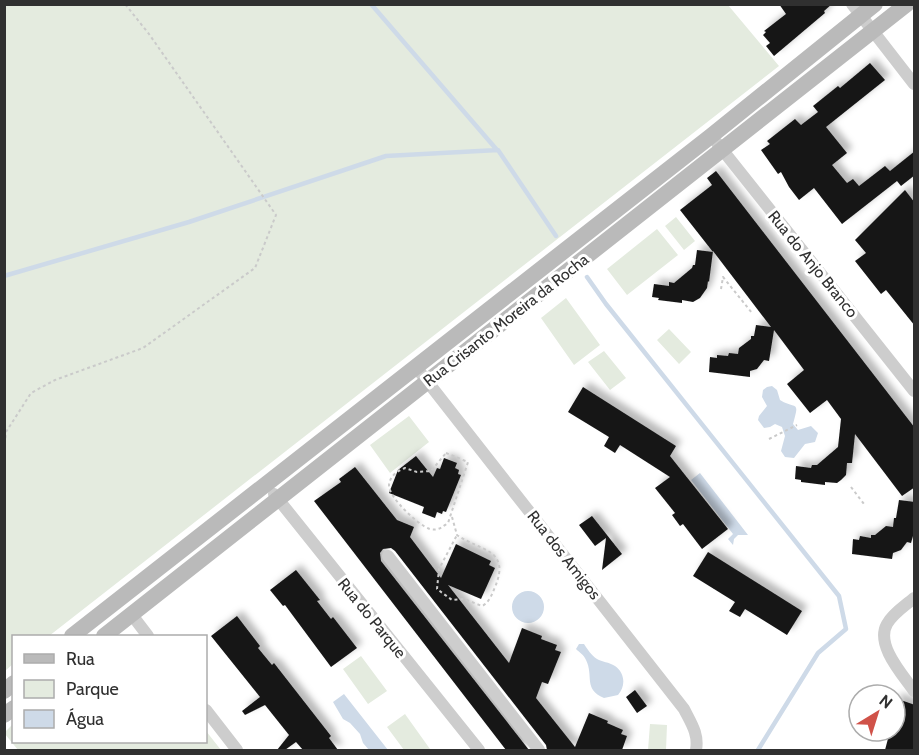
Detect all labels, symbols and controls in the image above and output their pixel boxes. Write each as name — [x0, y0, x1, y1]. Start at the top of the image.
street label: Rua do Anjo Branco — [764, 207, 862, 321]
street label: Rua Crisanto Moreira da Rocha — [420, 249, 593, 390]
street label: Rua dos Amigos — [523, 507, 605, 604]
street label: Rua do Parque — [334, 574, 410, 662]
legend — [12, 635, 207, 743]
text: Rua — [66, 648, 95, 670]
text: Parque — [66, 678, 119, 700]
north arrow — [847, 683, 907, 743]
text: N — [876, 691, 896, 713]
text: Água — [66, 708, 104, 730]

